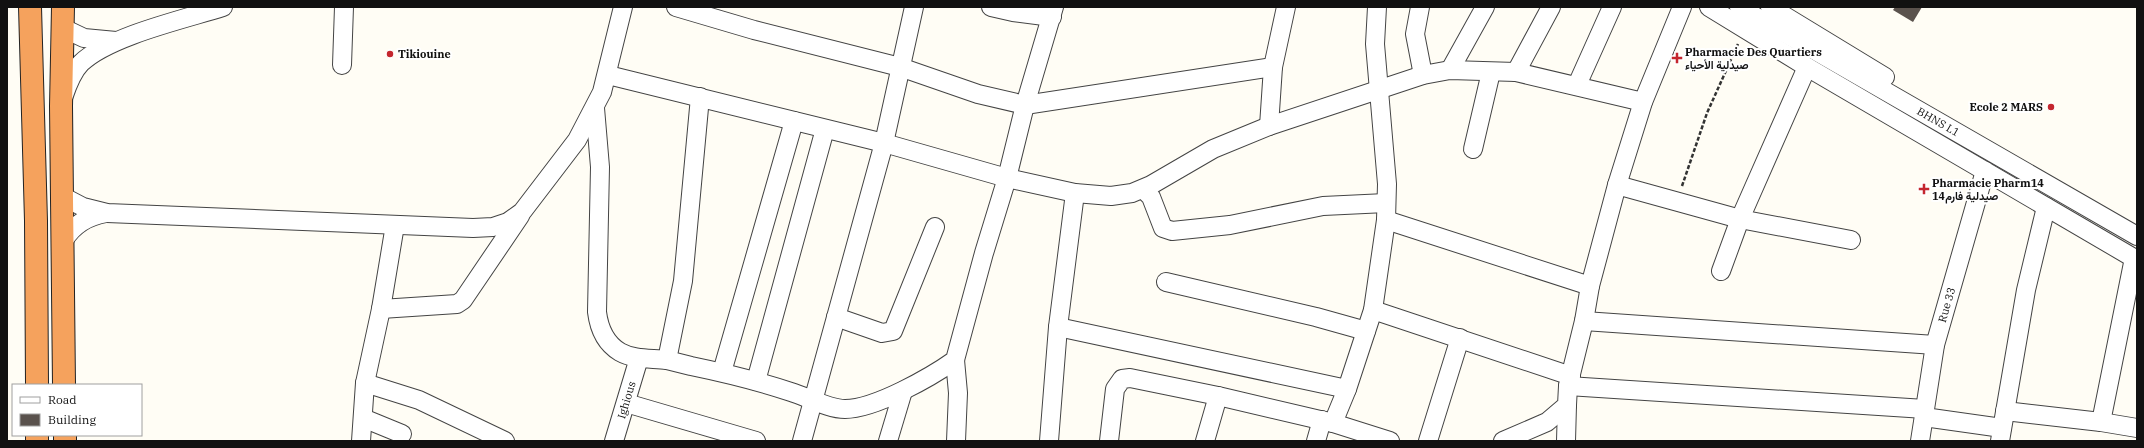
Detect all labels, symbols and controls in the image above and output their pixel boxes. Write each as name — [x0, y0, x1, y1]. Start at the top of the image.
place label: Pharmacie Des Quartiers صيدلية الأحياء — [1685, 45, 1822, 72]
place label: Tikiouine — [398, 47, 451, 61]
marker: Tikiouine — [385, 49, 395, 59]
marker: Pharmacie Des Quartiers صيدلية الأحياء — [1672, 53, 1682, 63]
place label: Ecole 2 MARS — [1970, 100, 2043, 114]
marker: Ecole 2 MARS — [2046, 102, 2056, 112]
street label: BHNS L1 — [1915, 104, 1962, 139]
place label: Pharmacie Pharm14 صيدلية فارم14 — [1932, 176, 2044, 204]
marker: Pharmacie Pharm14 صيدلية فارم14 — [1919, 184, 1929, 194]
street label: Rue 33 — [1935, 286, 1958, 324]
street label: Ighious — [614, 379, 639, 420]
legend — [12, 384, 142, 436]
text: Road — [48, 392, 77, 407]
text: Building — [48, 412, 96, 427]

